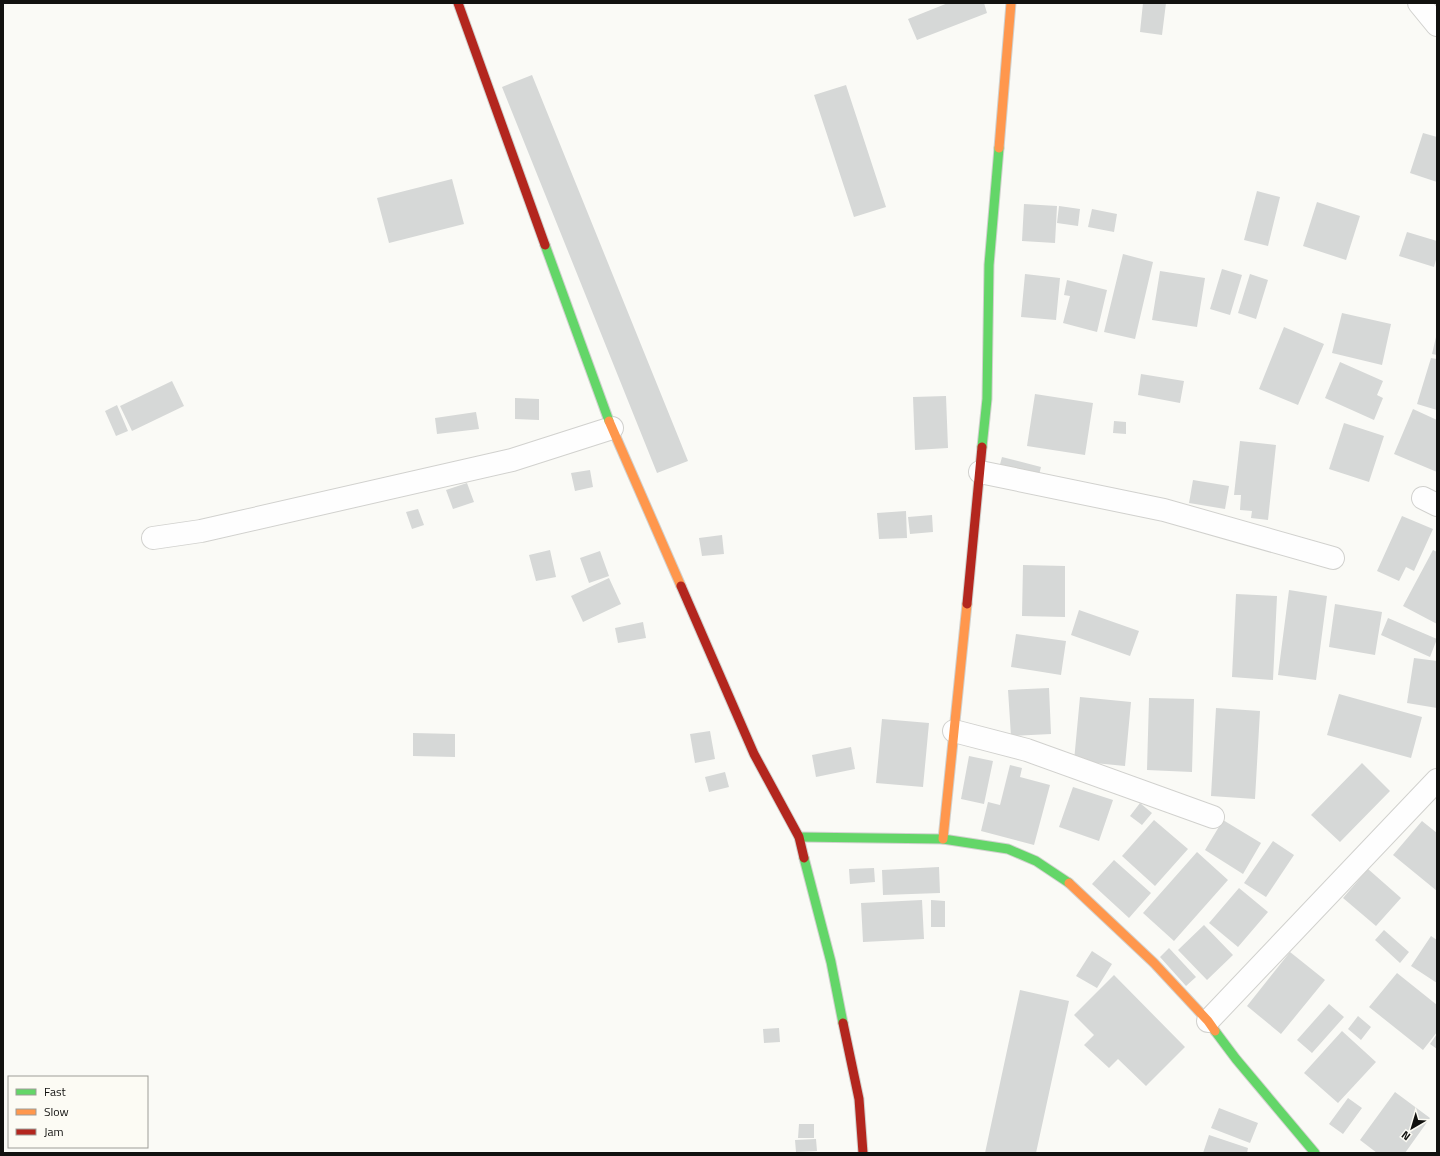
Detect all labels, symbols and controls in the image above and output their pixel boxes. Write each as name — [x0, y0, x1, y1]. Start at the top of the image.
legend — [8, 1076, 148, 1148]
text: Fast — [44, 1082, 67, 1101]
text: Slow — [44, 1102, 69, 1121]
north arrow — [1392, 1108, 1432, 1148]
text: Jam — [44, 1122, 64, 1141]
text: N — [1398, 1127, 1414, 1145]

